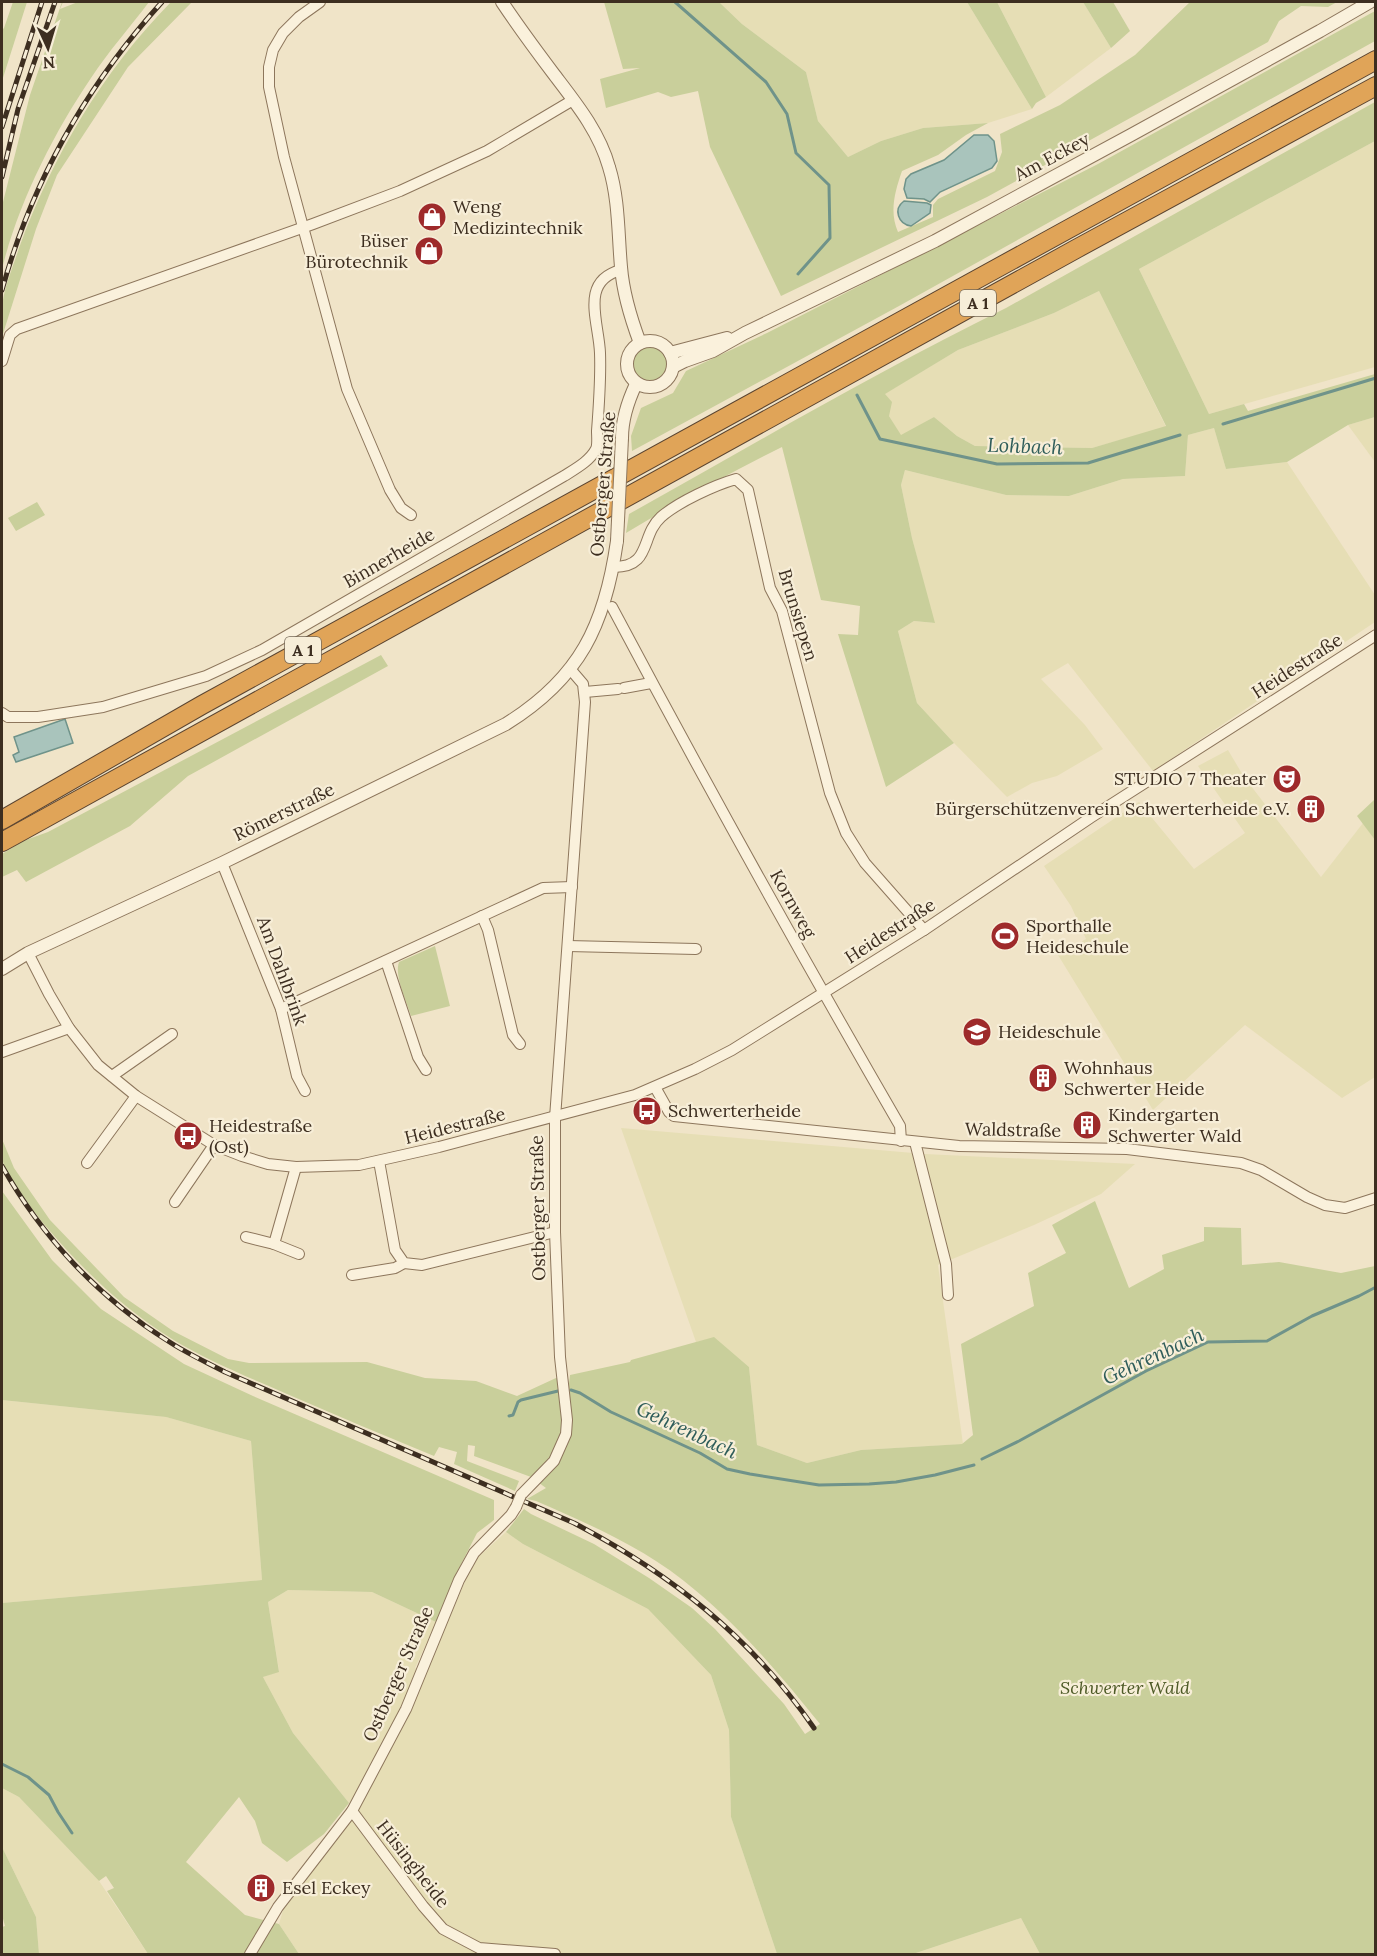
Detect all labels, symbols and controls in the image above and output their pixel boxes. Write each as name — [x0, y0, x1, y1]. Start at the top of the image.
north arrow — [18, 18, 78, 78]
text: N — [42, 53, 56, 73]
street label: Am Eckey — [1009, 127, 1094, 186]
place label: Weng Medizintechnik — [453, 195, 583, 239]
shop icon: Weng Medizintechnik — [416, 201, 448, 233]
place label: Büser Bürotechnik — [305, 229, 408, 273]
shop icon: Büser Bürotechnik — [413, 235, 445, 267]
road number: A 1 — [960, 290, 996, 316]
street label: Ostberger Straße — [585, 410, 620, 558]
water label: Lohbach — [987, 432, 1064, 459]
street label: Binnerheide — [339, 522, 439, 593]
street label: Brunsiepen — [774, 566, 823, 664]
street label: Heidestraße — [1247, 628, 1346, 703]
road number: A 1 — [285, 637, 321, 663]
theatre icon: STUDIO 7 Theater — [1271, 763, 1303, 795]
place label: STUDIO 7 Theater — [1114, 767, 1266, 790]
street label: Römerstraße — [229, 777, 338, 846]
building icon: Bürgerschützenverein Schwerterheide e.V. — [1295, 793, 1327, 825]
place label: Bürgerschützenverein Schwerterheide e.V. — [935, 797, 1290, 820]
street label: Kornweg — [765, 865, 822, 943]
street label: Heidestraße — [840, 893, 939, 968]
street label: Am Dahlbrink — [252, 912, 313, 1029]
place label: Sporthalle Heideschule — [1026, 914, 1129, 958]
sports icon: Sporthalle Heideschule — [989, 920, 1021, 952]
school or university icon: Heideschule — [961, 1016, 993, 1048]
place label: Heideschule — [998, 1020, 1101, 1043]
place label: Wohnhaus Schwerter Heide — [1064, 1056, 1205, 1100]
building icon: Wohnhaus Schwerter Heide — [1027, 1062, 1059, 1094]
bus stop icon: Schwerterheide — [631, 1095, 663, 1127]
place label: Schwerterheide — [668, 1099, 801, 1122]
street label: Heidestraße — [402, 1102, 508, 1149]
place label: Kindergarten Schwerter Wald — [1108, 1103, 1242, 1147]
building icon: Kindergarten Schwerter Wald — [1071, 1109, 1103, 1141]
place label: Heidestraße (Ost) — [209, 1114, 312, 1158]
street label: Waldstraße — [965, 1117, 1062, 1142]
bus stop icon: Heidestraße (Ost) — [172, 1120, 204, 1152]
street label: Ostberger Straße — [525, 1135, 550, 1281]
water label: Gehrenbach — [1098, 1321, 1208, 1390]
water label: Gehrenbach — [633, 1395, 742, 1464]
street label: Ostberger Straße — [357, 1602, 438, 1745]
park label: Schwerter Wald — [1060, 1676, 1190, 1699]
street label: Hüsingheide — [372, 1815, 455, 1912]
building icon: Esel Eckey — [245, 1872, 277, 1904]
place label: Esel Eckey — [282, 1876, 371, 1899]

